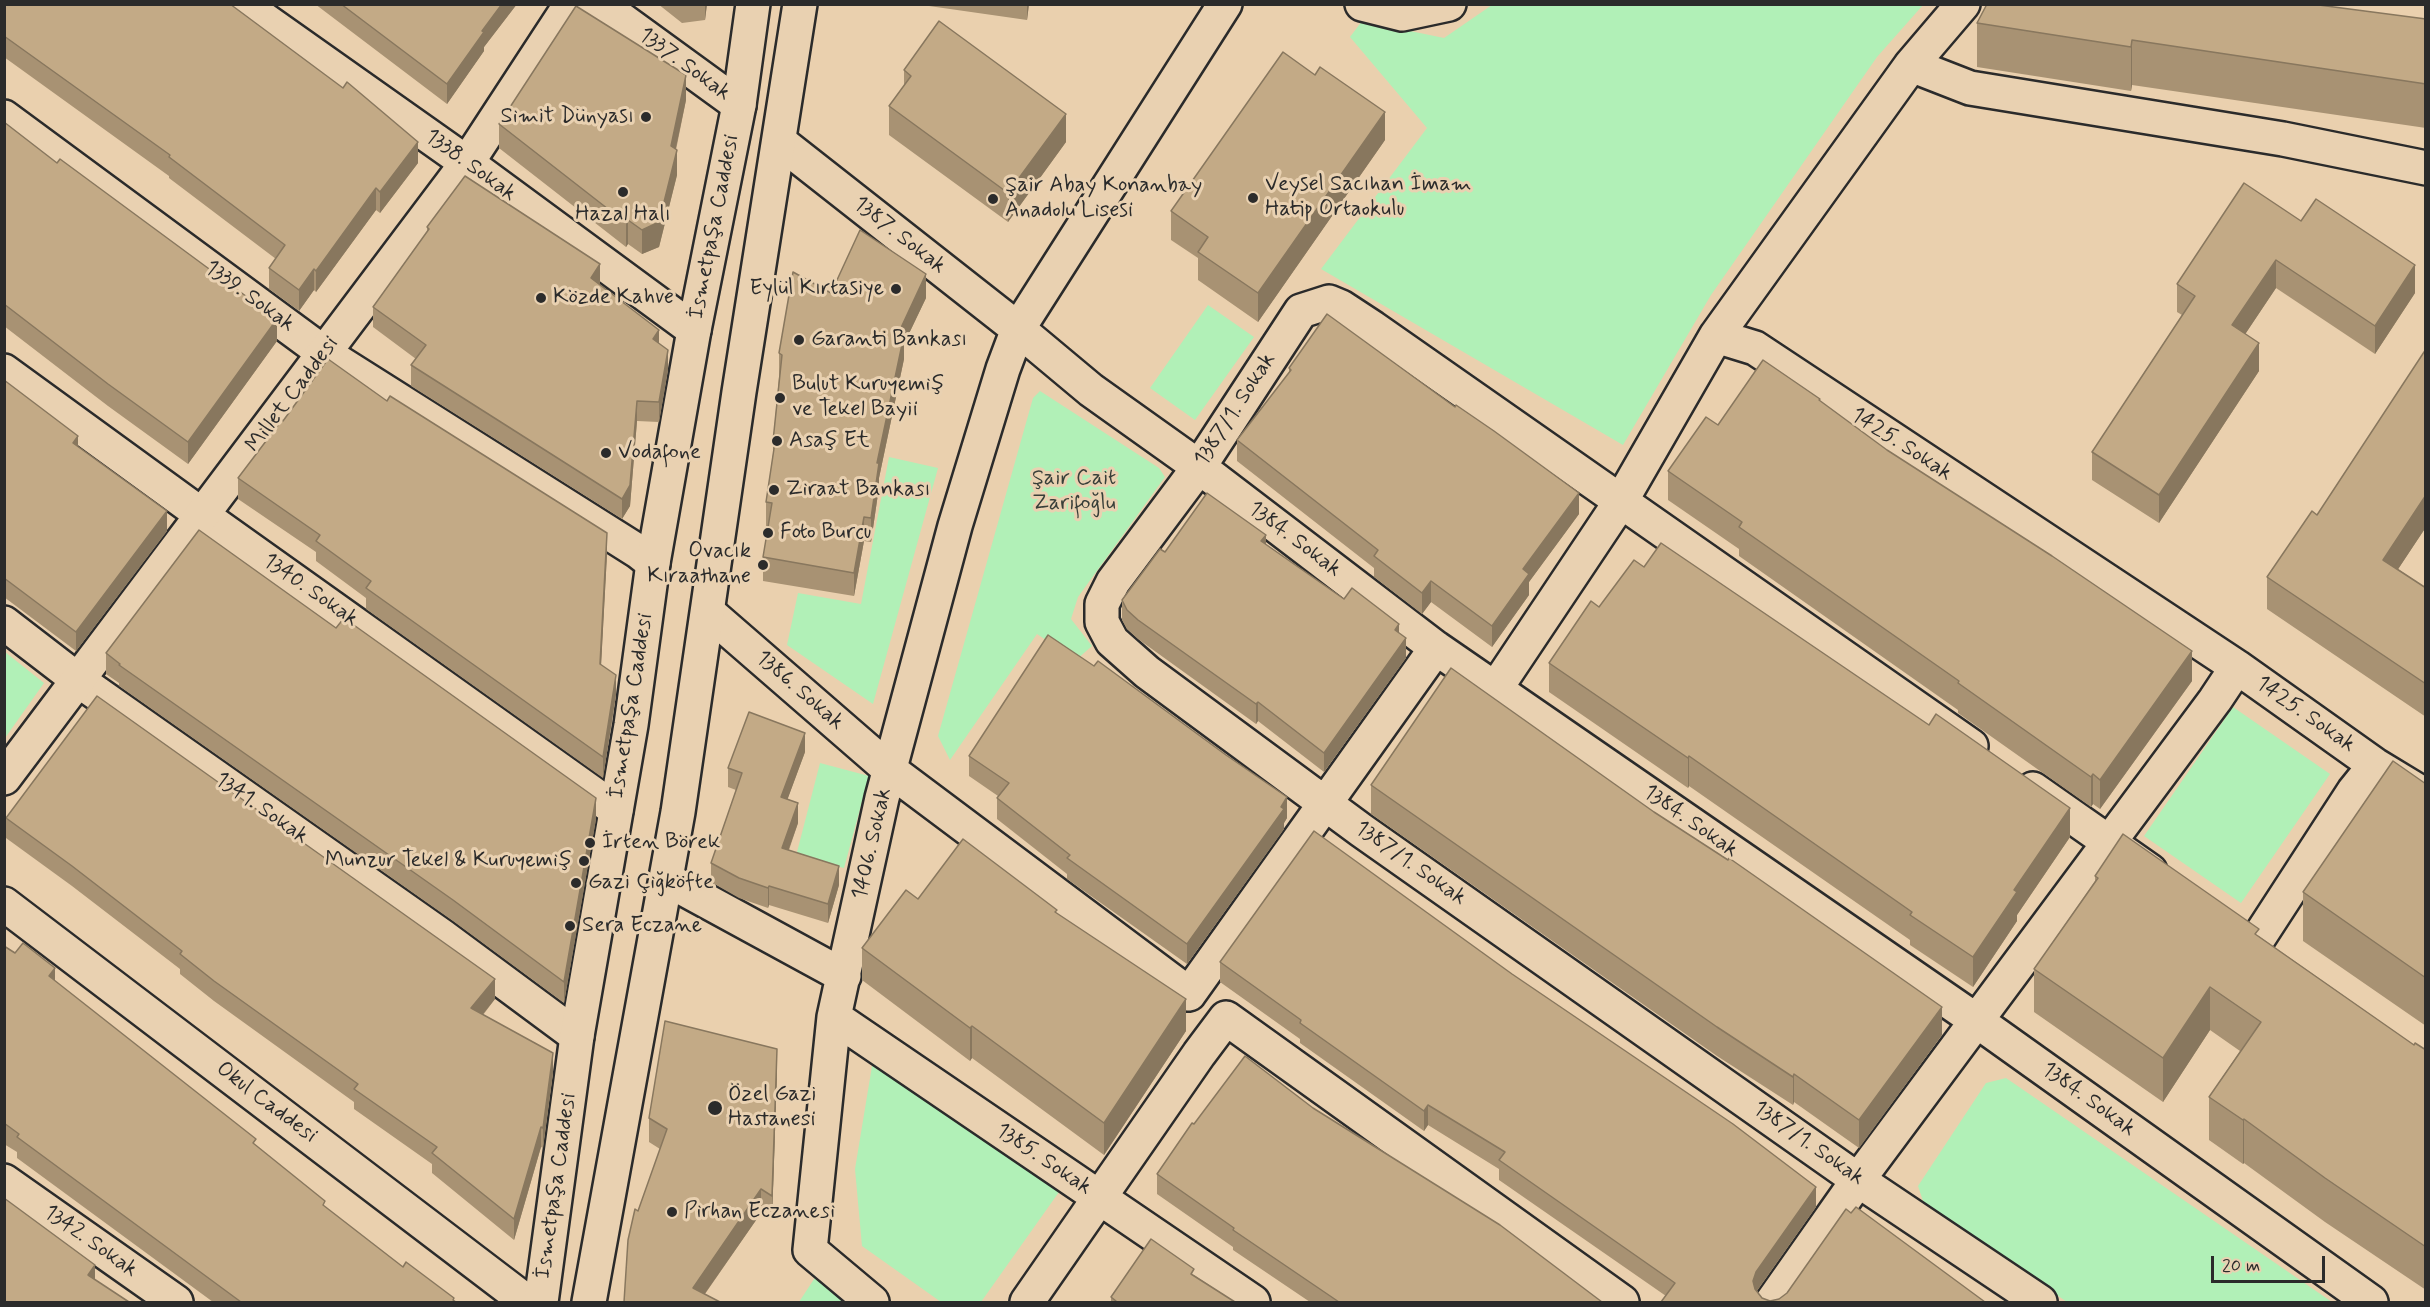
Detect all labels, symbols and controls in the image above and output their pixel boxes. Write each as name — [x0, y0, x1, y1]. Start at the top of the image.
street label: 1337. Sokak — [633, 23, 735, 107]
place label: Simit Dünyası — [501, 104, 634, 130]
marker: Simit Dünyası — [639, 110, 653, 124]
street label: 1338. Sokak — [419, 124, 521, 208]
street label: İsmetpaşa Caddesi — [684, 133, 746, 321]
place label: Veysel Sacıhan İmam Hatip Ortaokulu — [1265, 172, 1472, 224]
place label: Şair Abay Konanbay Anadolu Lisesi — [1005, 173, 1202, 224]
marker: Hazal Halı — [616, 185, 630, 199]
marker: Veysel Sacıhan İmam Hatip Ortaokulu — [1246, 191, 1260, 205]
street label: 1387. Sokak — [847, 192, 951, 280]
marker: Şair Abay Konanbay Anadolu Lisesi — [986, 192, 1000, 206]
place label: Hazal Halı — [575, 202, 671, 228]
street label: 1339. Sokak — [199, 255, 299, 339]
place label: Eylül Kırtasiye — [750, 276, 884, 302]
marker: Eylül Kırtasiye — [889, 282, 903, 296]
place label: Közde Kahve — [553, 285, 674, 311]
marker: Közde Kahve — [534, 291, 548, 305]
place label: Garanti Bankası — [811, 327, 967, 353]
street label: Millet Caddesi — [241, 332, 345, 458]
marker: Garanti Bankası — [792, 333, 806, 347]
street label: 1387/1. Sokak — [1190, 348, 1282, 472]
place label: Bulut Kuruyemiş ve Tekel Bayii — [792, 372, 944, 424]
marker: Bulut Kuruyemiş ve Tekel Bayii — [773, 391, 787, 405]
street label: 1425. Sokak — [1845, 402, 1957, 488]
place label: Asaş Et — [789, 428, 869, 454]
marker: Asaş Et — [770, 434, 784, 448]
place label: Vodafone — [618, 440, 701, 466]
marker: Vodafone — [599, 446, 613, 460]
park label: Şair Cait Zarifoğlu — [1032, 466, 1116, 518]
place label: Ziraat Bankası — [786, 477, 930, 503]
marker: Ziraat Bankası — [767, 483, 781, 497]
street label: 1384. Sokak — [1242, 496, 1346, 584]
place label: Foto Burcu — [780, 520, 871, 546]
marker: Foto Burcu — [761, 526, 775, 540]
place label: Ovacık Kıraathane — [647, 539, 751, 590]
street label: 1340. Sokak — [257, 548, 363, 634]
marker: Ovacık Kıraathane — [756, 558, 770, 572]
street label: İsmetpaşa Caddesi — [604, 611, 660, 801]
street label: 1386. Sokak — [749, 645, 849, 737]
street label: 1425. Sokak — [2250, 671, 2360, 759]
street label: 1341. Sokak — [209, 767, 313, 851]
street label: 1384. Sokak — [1637, 780, 1743, 864]
street label: 1406. Sokak — [847, 786, 899, 902]
street label: 1387/1. Sokak — [1349, 816, 1471, 912]
place label: İrten Börek — [602, 830, 720, 856]
marker: İrten Börek — [583, 836, 597, 850]
place label: Munzur Tekel & Kuruyemiş — [325, 848, 572, 874]
marker: Munzur Tekel & Kuruyemiş — [577, 854, 591, 868]
place label: Gazi Çiğköfte — [588, 870, 714, 896]
marker: Gazi Çiğköfte — [569, 876, 583, 890]
place label: Sera Eczane — [582, 913, 702, 939]
marker: Sera Eczane — [563, 919, 577, 933]
street label: Okul Caddesi — [210, 1056, 322, 1150]
street label: 1384. Sokak — [2036, 1057, 2140, 1143]
place label: Özel Gazi Hastanesi — [728, 1082, 816, 1134]
street label: İsmetpaşa Caddesi — [531, 1091, 583, 1281]
street label: 1387/1. Sokak — [1747, 1096, 1869, 1192]
marker: Özel Gazi Hastanesi — [706, 1099, 724, 1117]
street label: 1385. Sokak — [990, 1118, 1096, 1202]
place label: Pirhan Eczanesi — [684, 1199, 835, 1225]
street label: 1342. Sokak — [38, 1200, 142, 1284]
marker: Pirhan Eczanesi — [665, 1205, 679, 1219]
scale bar — [2214, 1244, 2328, 1282]
text: 20 m — [2222, 1254, 2260, 1278]

